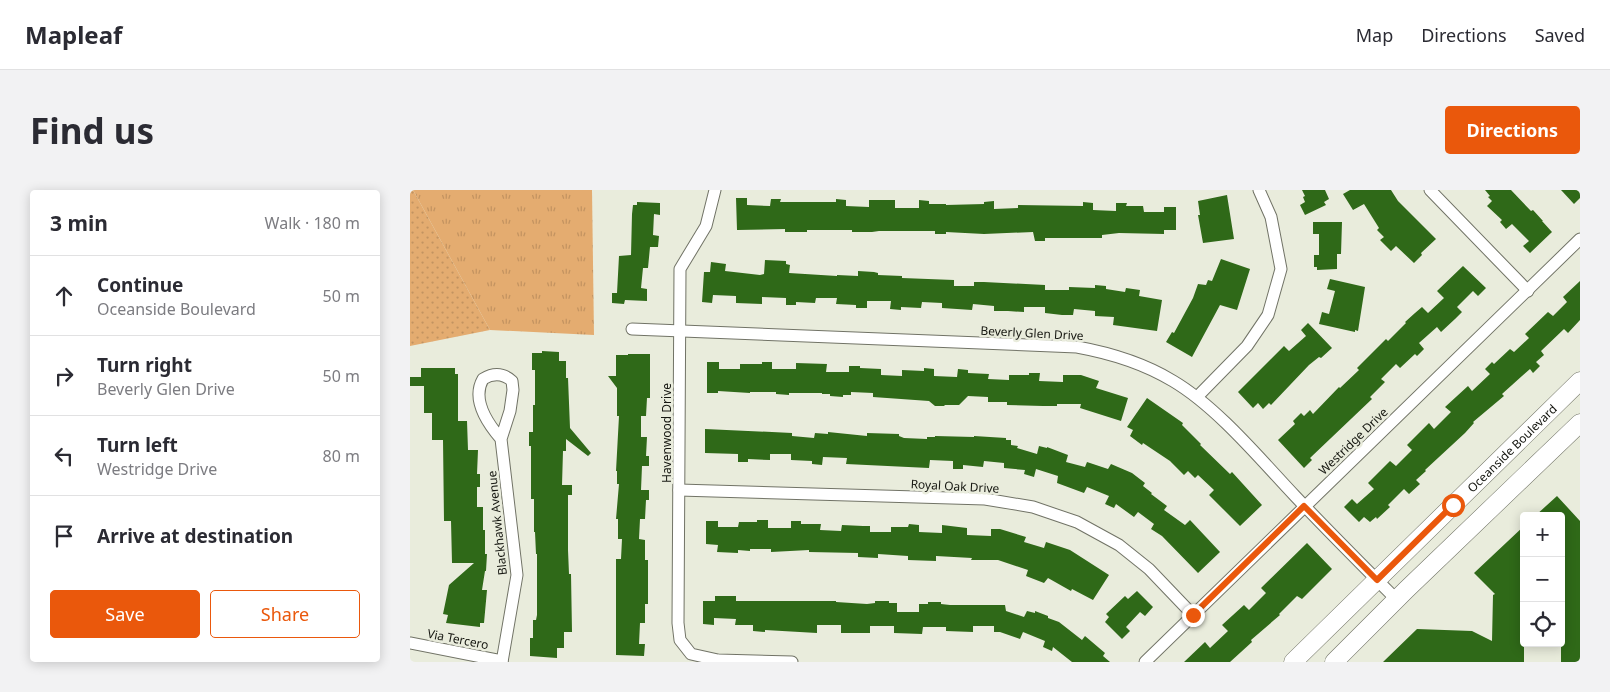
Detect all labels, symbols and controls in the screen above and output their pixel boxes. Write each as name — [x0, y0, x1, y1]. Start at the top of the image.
text: Mapleaf — [25, 18, 122, 51]
text: Map — [1356, 23, 1393, 47]
text: Directions — [1421, 23, 1507, 47]
text: Saved — [1535, 23, 1585, 47]
button: Directions — [1445, 106, 1580, 154]
text: Find us — [30, 107, 154, 154]
text: 3 min — [50, 209, 108, 237]
text: Walk · 180 m — [265, 212, 360, 234]
text: Continue — [97, 272, 183, 298]
icon: ahead — [50, 282, 78, 310]
text: 50 m — [323, 285, 360, 307]
text: Oceanside Boulevard — [97, 298, 256, 320]
street label: Beverly Glen Drive — [980, 322, 1084, 344]
text: Turn right — [97, 352, 192, 378]
icon: right — [50, 362, 78, 390]
text: 50 m — [323, 365, 360, 387]
text: Beverly Glen Drive — [97, 378, 235, 400]
street label: Havenwood Drive — [658, 383, 675, 483]
street label: Oceanside Boulevard — [1463, 400, 1560, 496]
street label: Westridge Drive — [1315, 403, 1391, 478]
text: Turn left — [97, 432, 178, 458]
icon: left — [50, 442, 78, 470]
text: 80 m — [323, 445, 360, 467]
text: Westridge Drive — [97, 458, 217, 480]
street label: Blackhawk Avenue — [483, 470, 511, 576]
street label: Royal Oak Drive — [910, 475, 1000, 497]
route start — [1442, 494, 1465, 517]
map controls — [1520, 512, 1565, 647]
button: + — [1520, 512, 1565, 557]
icon: arrive — [50, 522, 78, 550]
text: Arrive at destination — [97, 523, 293, 549]
button: − — [1520, 557, 1565, 602]
button: Save — [50, 590, 200, 638]
button: Share — [210, 590, 360, 638]
button: locate — [1520, 602, 1565, 647]
route end — [1182, 604, 1205, 627]
street label: Via Tercero — [426, 625, 490, 653]

